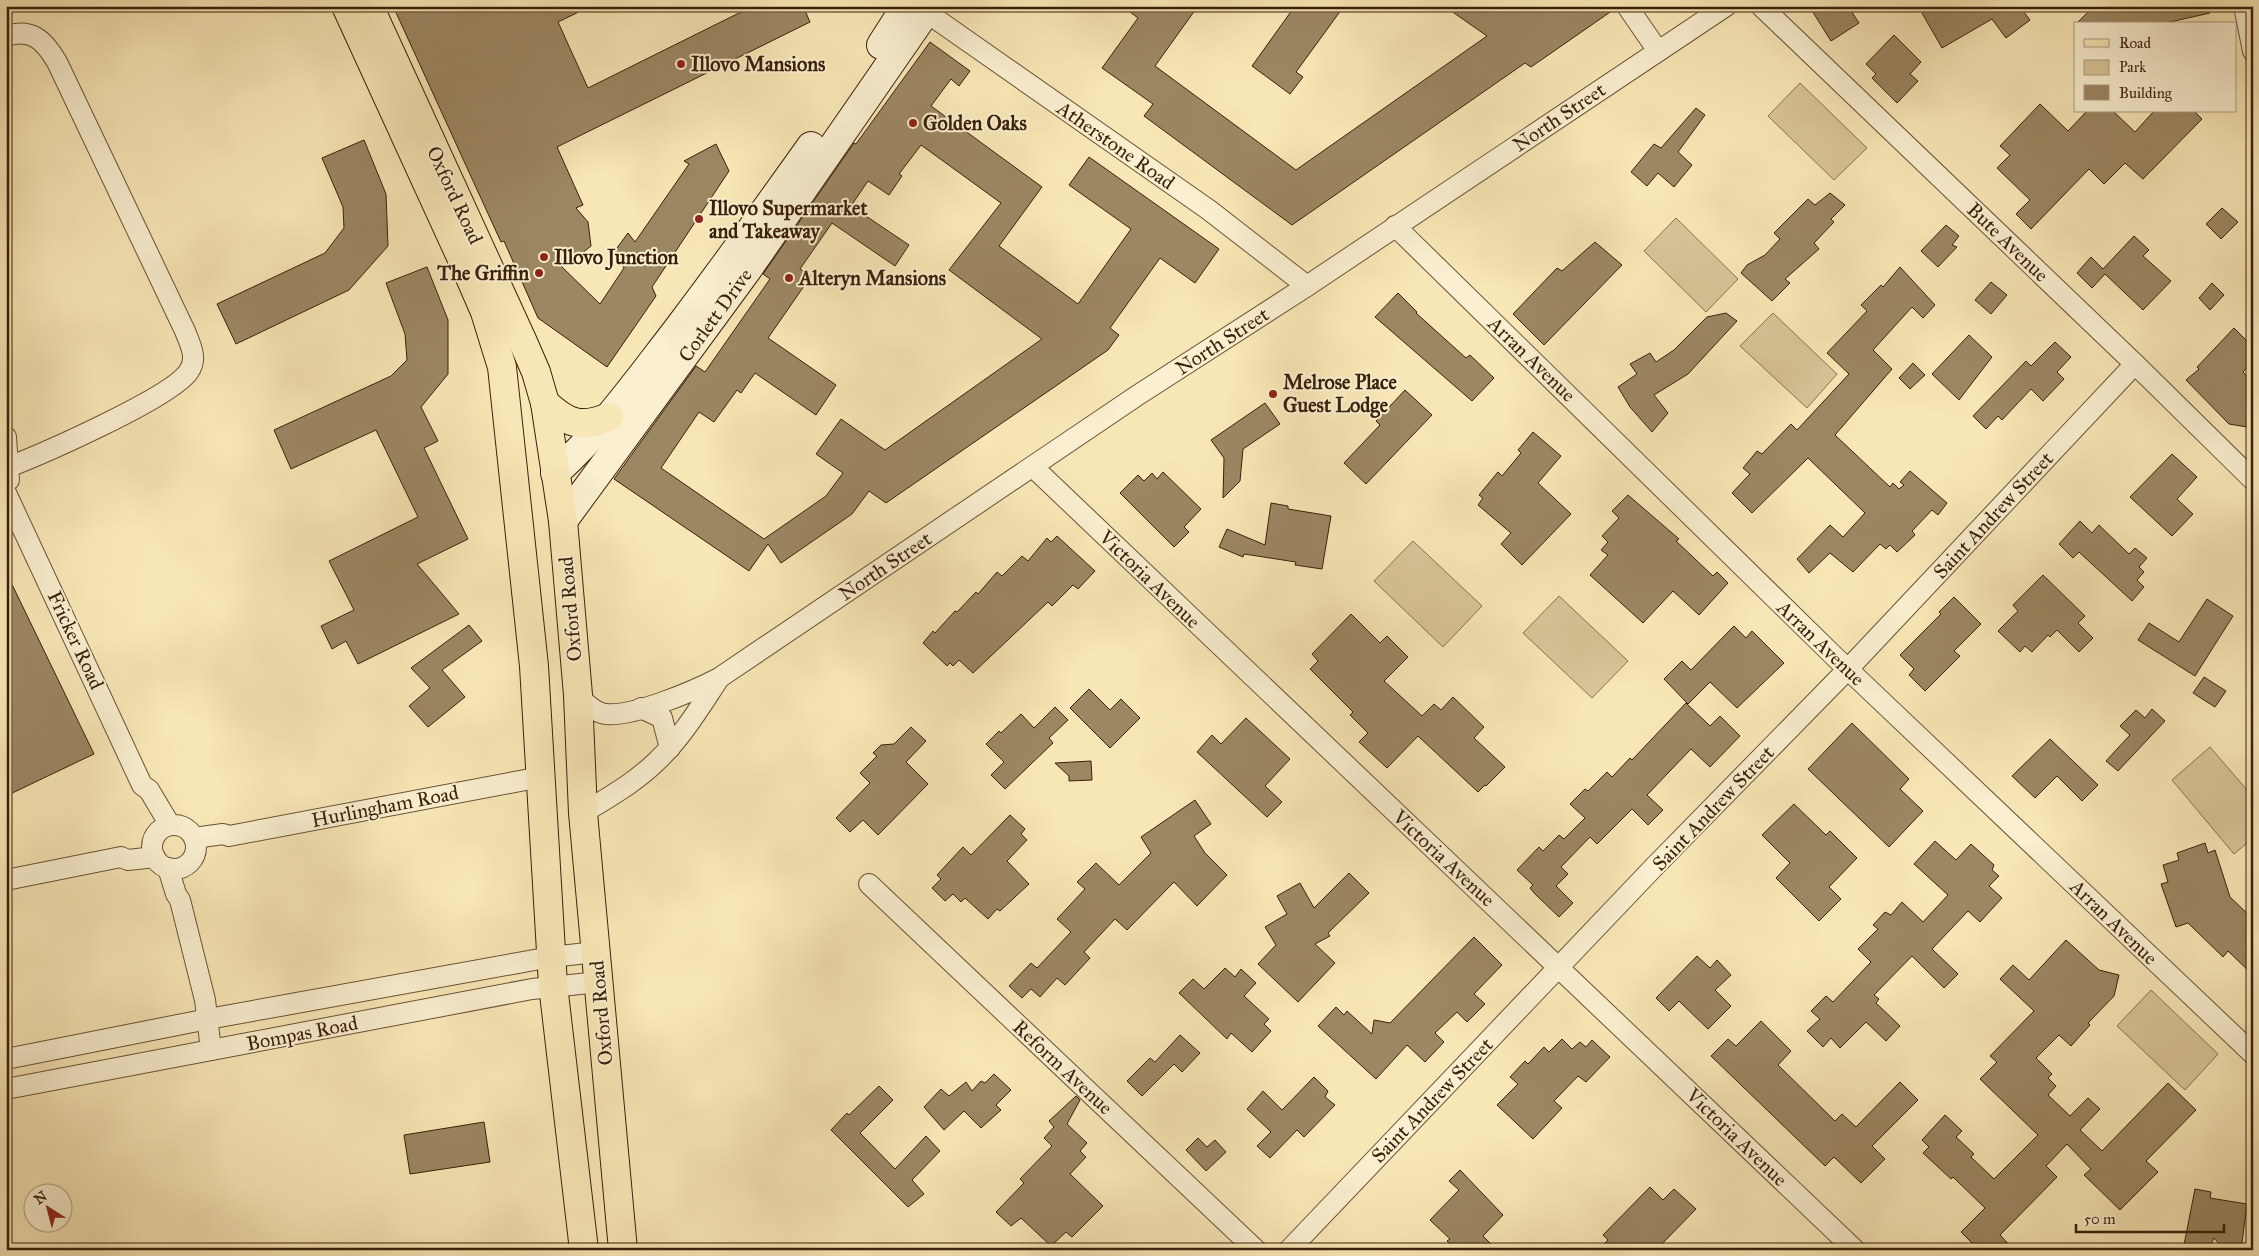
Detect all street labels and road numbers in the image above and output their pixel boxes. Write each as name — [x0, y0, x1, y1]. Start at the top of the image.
street label: North Street — [1508, 77, 1610, 157]
street label: Atherstone Road — [1052, 95, 1179, 194]
street label: Oxford Road — [422, 142, 488, 248]
street label: Bute Avenue — [1962, 197, 2054, 287]
street label: Corlett Drive — [673, 264, 757, 366]
street label: North Street — [1171, 302, 1273, 380]
street label: Arran Avenue — [1483, 311, 1581, 407]
street label: Saint Andrew Street — [1928, 447, 2058, 583]
street label: Victoria Avenue — [1094, 524, 1205, 633]
street label: North Street — [834, 526, 936, 606]
street label: Oxford Road — [553, 556, 587, 662]
street label: Fricker Road — [43, 587, 109, 693]
street label: Arran Avenue — [1772, 595, 1870, 691]
street label: Saint Andrew Street — [1647, 740, 1779, 876]
street label: Hurlingham Road — [309, 780, 461, 833]
street label: Victoria Avenue — [1387, 804, 1500, 911]
street label: Arran Avenue — [2065, 874, 2163, 970]
street label: Oxford Road — [584, 960, 618, 1066]
street label: Bompas Road — [244, 1010, 360, 1056]
street label: Reform Avenue — [1008, 1015, 1118, 1119]
street label: Saint Andrew Street — [1366, 1032, 1498, 1168]
street label: Victoria Avenue — [1681, 1082, 1792, 1191]

